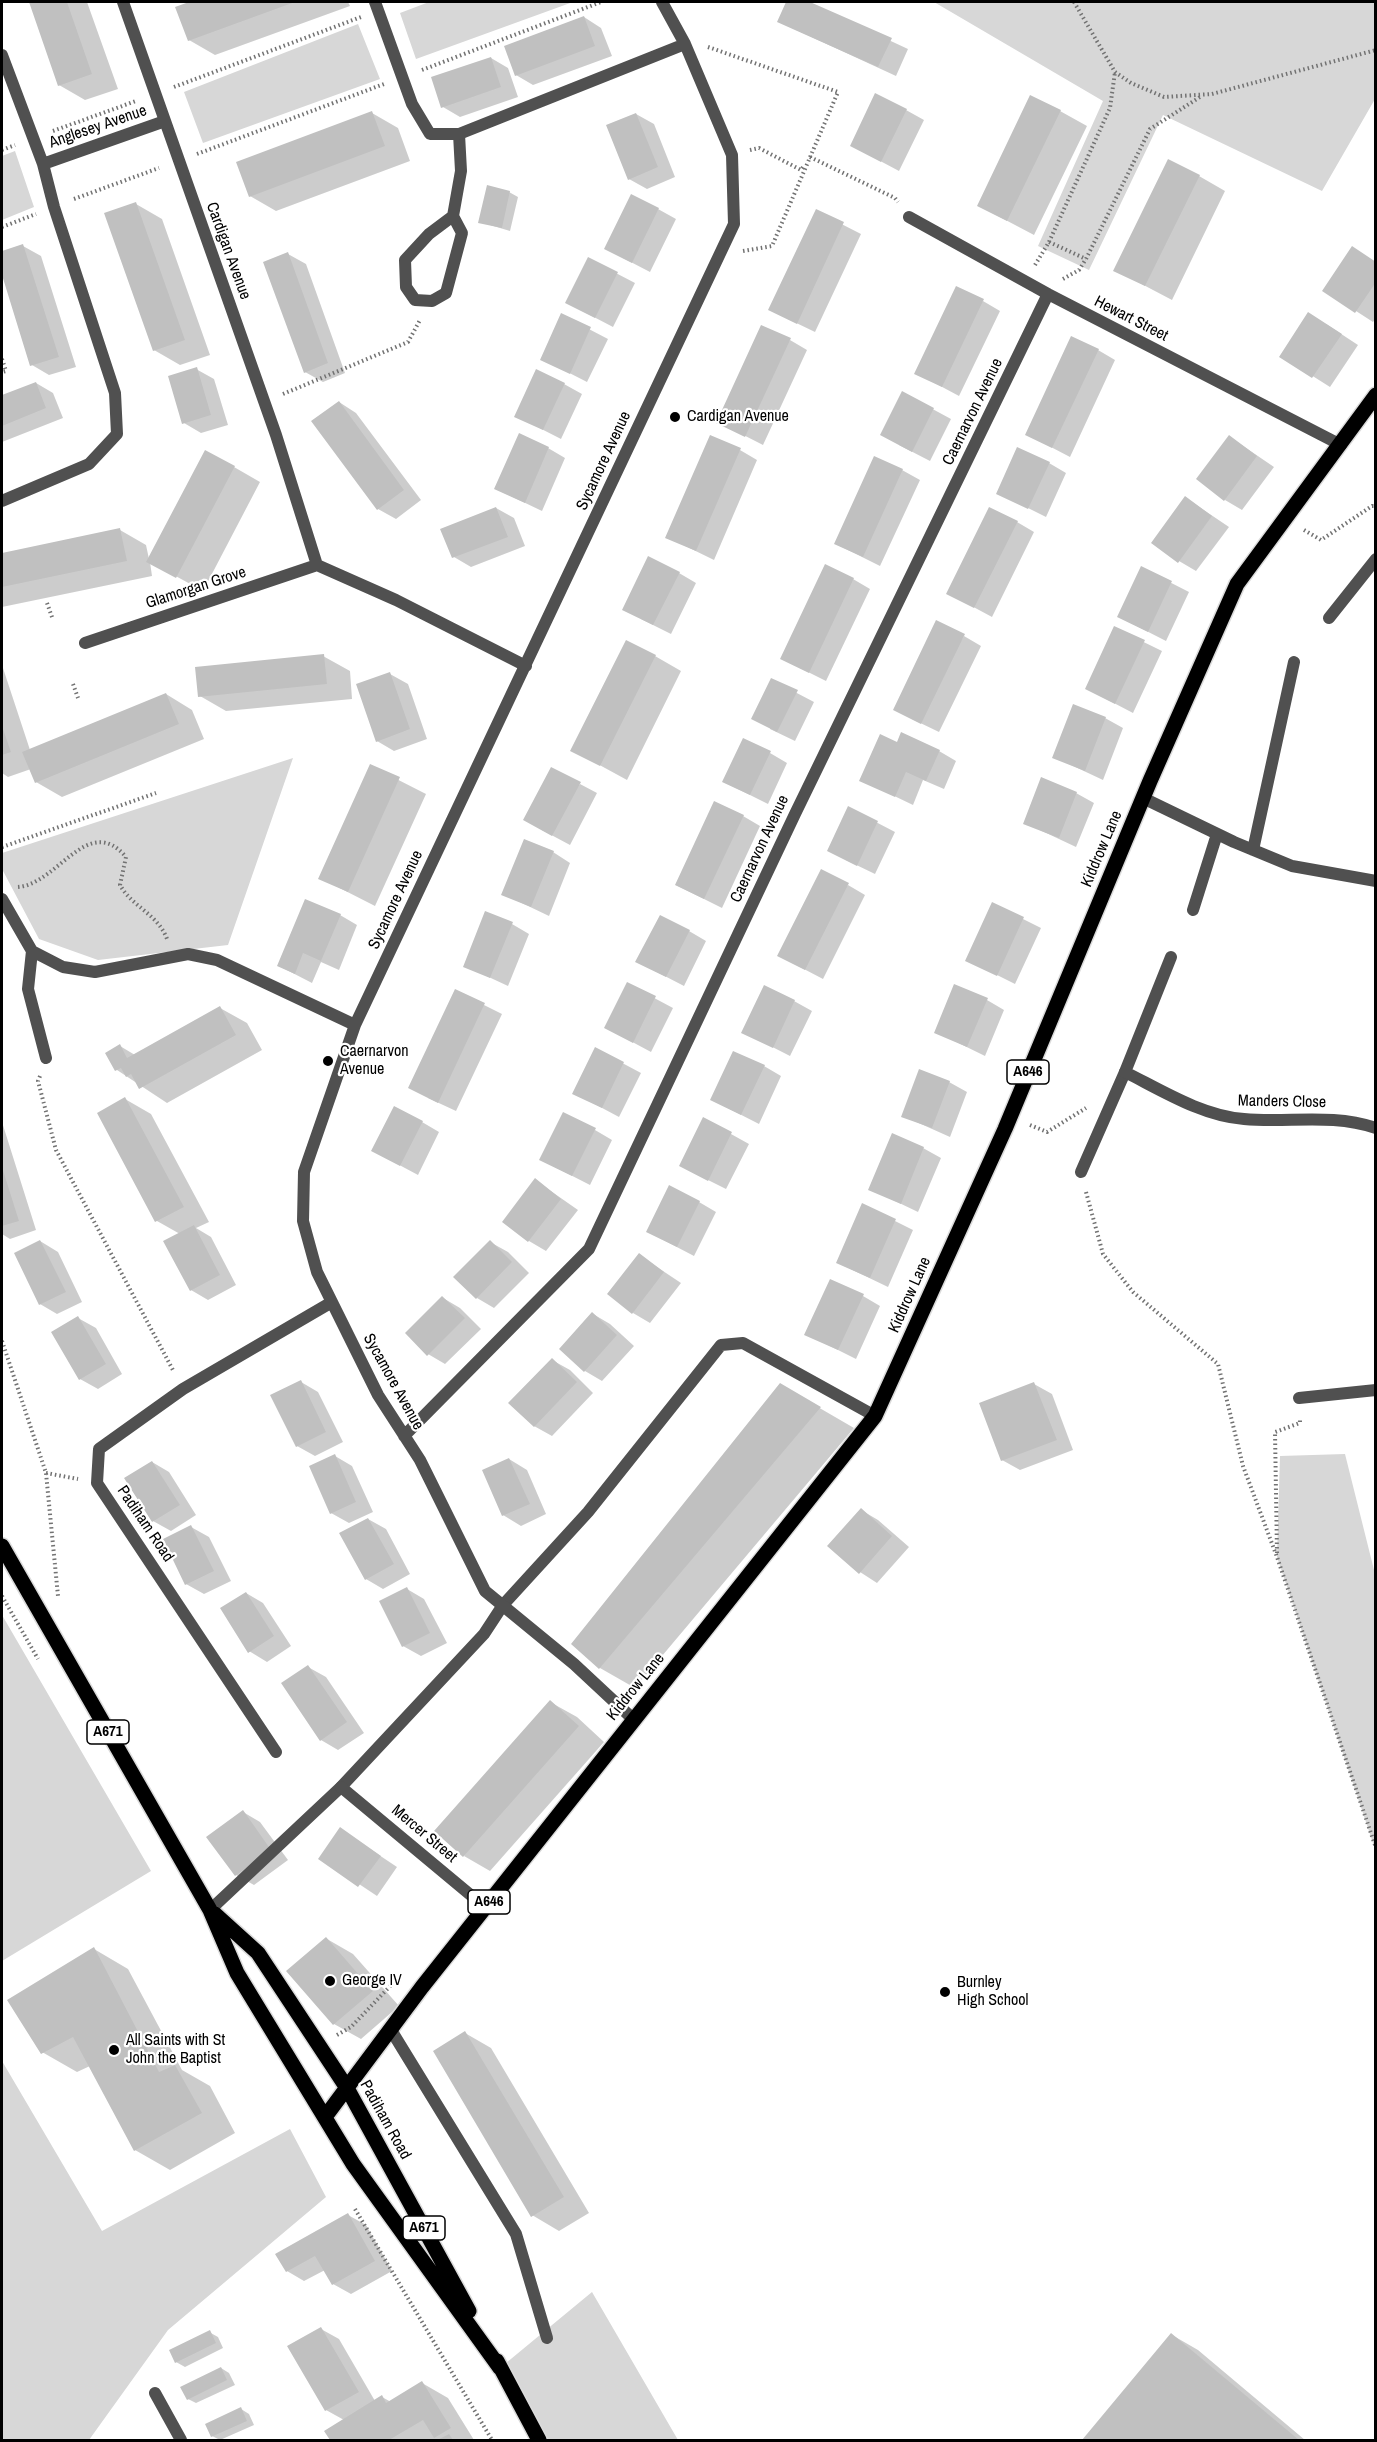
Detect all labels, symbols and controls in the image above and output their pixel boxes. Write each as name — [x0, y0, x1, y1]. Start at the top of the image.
street label: Anglesey Avenue — [47, 101, 149, 153]
street label: Cardigan Avenue — [202, 200, 254, 302]
street label: Hewart Street — [1091, 292, 1171, 346]
street label: Caernarvon Avenue — [939, 355, 1007, 469]
place label: Cardigan Avenue — [687, 407, 789, 427]
street label: Sycamore Avenue — [573, 408, 635, 514]
marker: Cardigan Avenue — [668, 410, 682, 424]
street label: Glamorgan Grove — [143, 563, 249, 613]
street label: Caernarvon Avenue — [727, 792, 793, 906]
street label: Kiddrow Lane — [1077, 808, 1127, 890]
street label: Sycamore Avenue — [365, 847, 427, 953]
place label: Caernarvon Avenue — [340, 1042, 409, 1080]
marker: Caernarvon Avenue — [321, 1054, 335, 1068]
road number: A646 — [1007, 1060, 1049, 1084]
street label: Manders Close — [1238, 1092, 1326, 1112]
street label: Kiddrow Lane — [885, 1254, 935, 1336]
street label: Sycamore Avenue — [359, 1331, 427, 1433]
street label: Padiham Road — [113, 1482, 177, 1566]
street label: Kiddrow Lane — [603, 1649, 669, 1725]
road number: A671 — [87, 1720, 129, 1744]
street label: Mercer Street — [387, 1801, 461, 1867]
road number: A646 — [468, 1890, 510, 1914]
place label: George IV — [342, 1971, 402, 1991]
place label: Burnley High School — [957, 1973, 1028, 2011]
marker: George IV — [323, 1974, 337, 1988]
marker: Burnley High School — [938, 1985, 952, 1999]
place label: All Saints with St John the Baptist — [126, 2031, 225, 2069]
marker: All Saints with St John the Baptist — [107, 2043, 121, 2057]
street label: Padiham Road — [355, 2077, 415, 2163]
road number: A671 — [403, 2216, 445, 2240]

